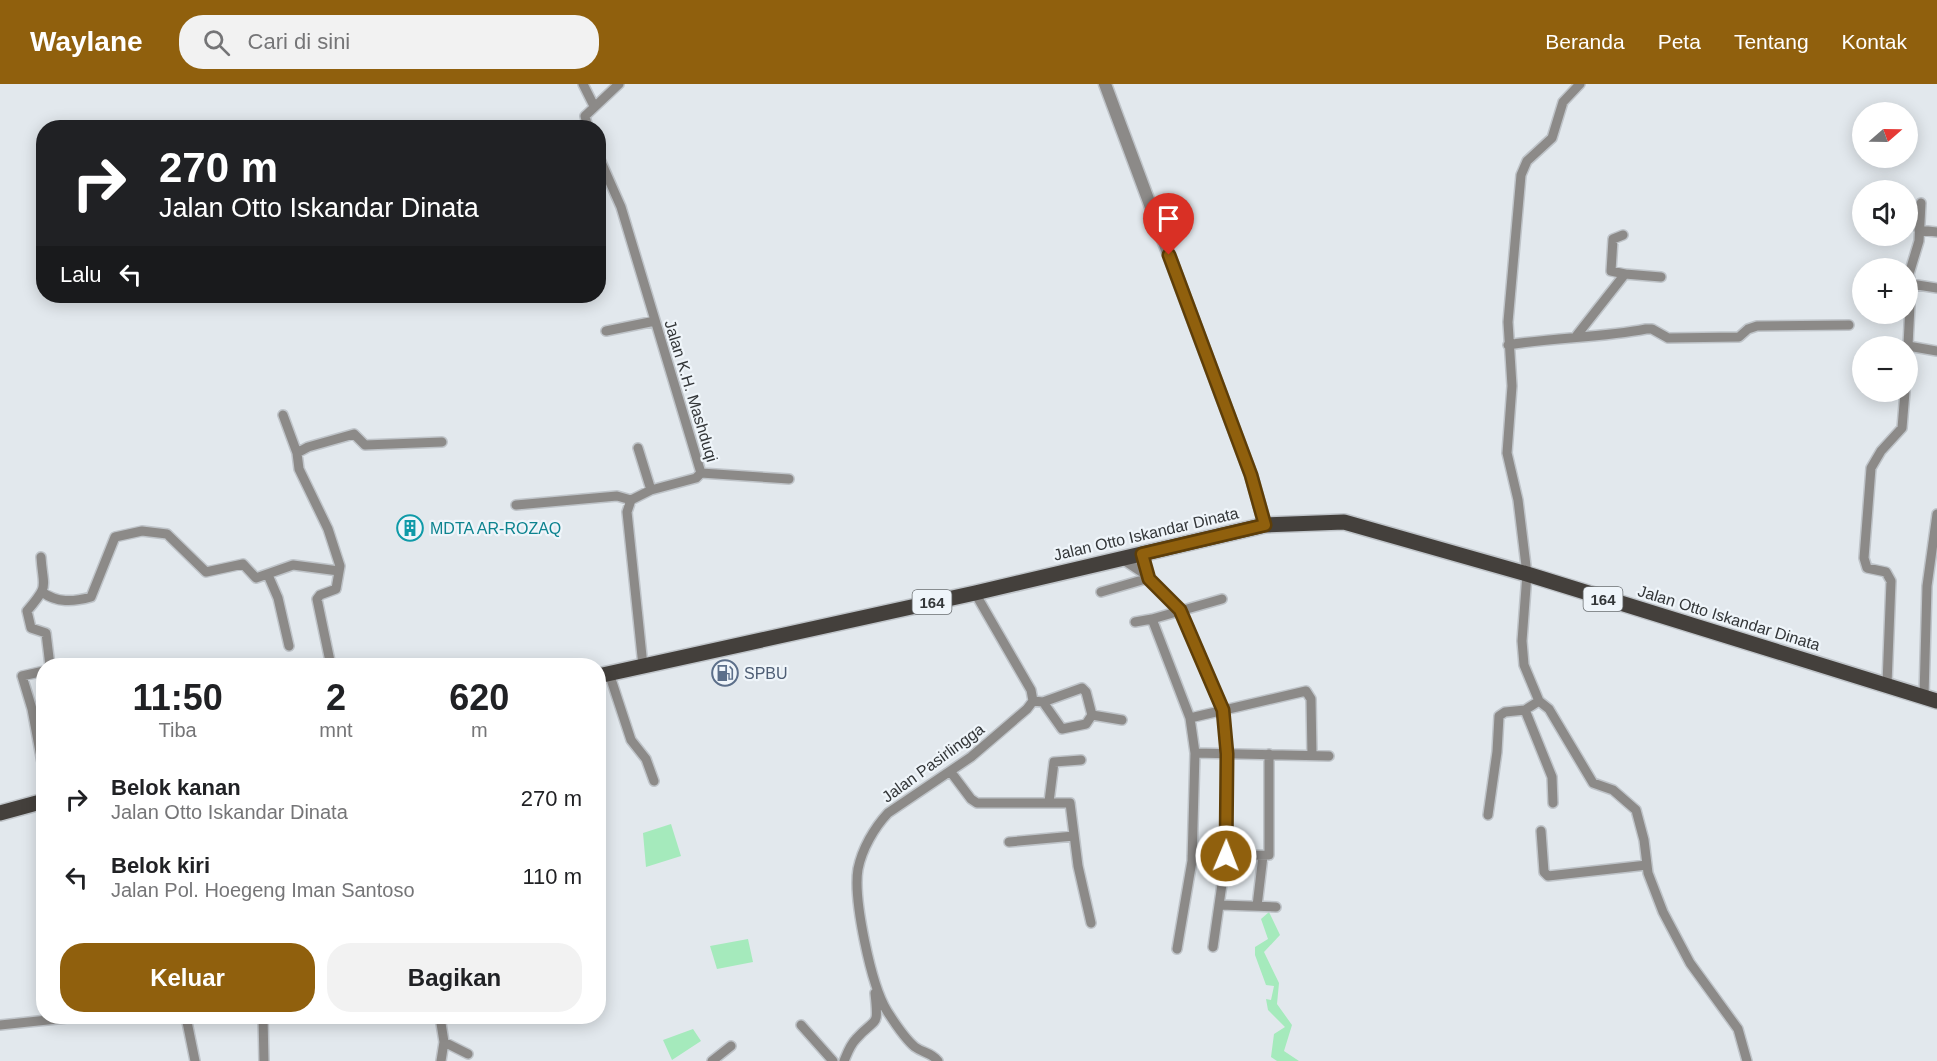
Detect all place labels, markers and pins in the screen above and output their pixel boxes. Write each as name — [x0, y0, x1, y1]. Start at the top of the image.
pin — [1143, 193, 1194, 255]
building icon: MDTA AR-ROZAQ — [395, 513, 425, 543]
place label: MDTA AR-ROZAQ — [430, 520, 561, 537]
fuel station icon: SPBU — [710, 658, 740, 688]
place label: SPBU — [744, 665, 788, 682]

